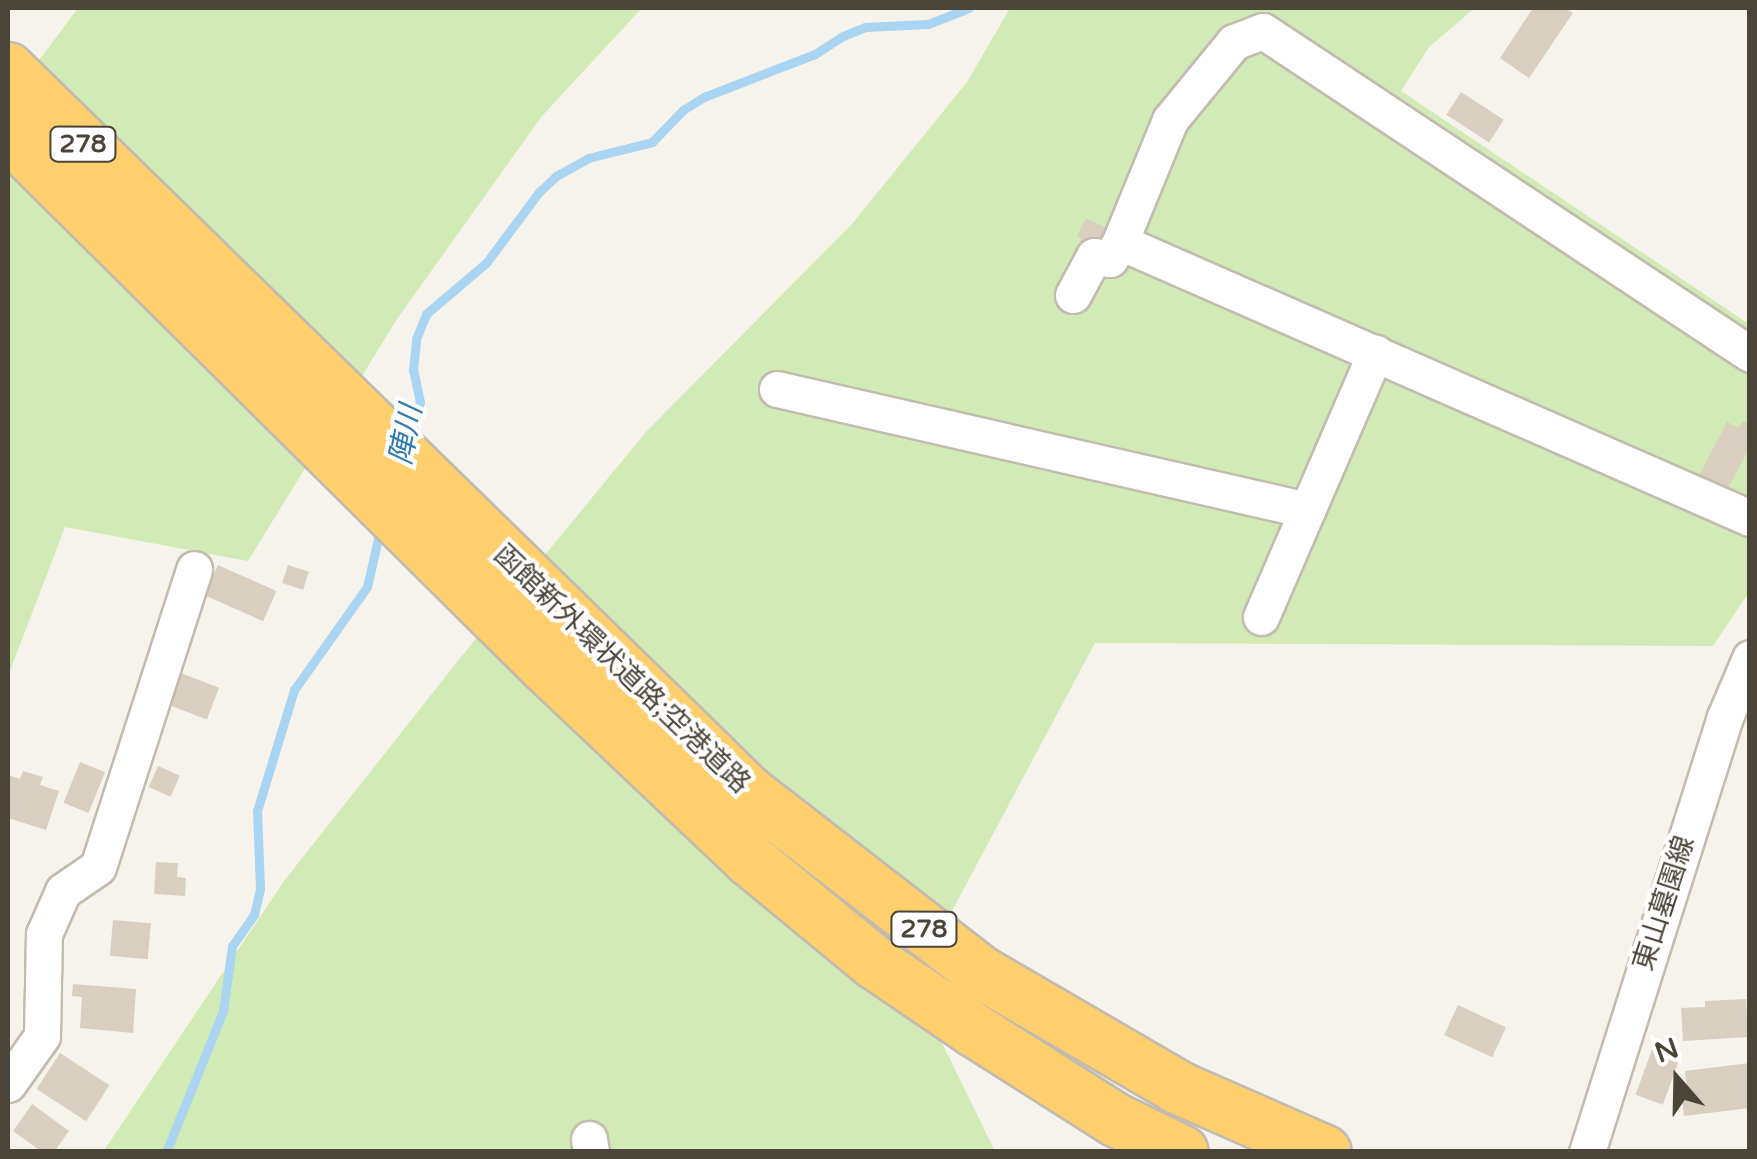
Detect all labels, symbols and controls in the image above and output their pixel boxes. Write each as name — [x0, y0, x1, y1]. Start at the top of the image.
road number: 278 — [48, 124, 118, 164]
water label: 陣川 — [384, 402, 430, 468]
street label: 函館新外環状道路;空港道路 — [487, 538, 757, 800]
street label: 東山墓園線 — [1626, 831, 1702, 975]
road number: 278 — [889, 909, 959, 949]
north arrow — [1627, 1029, 1727, 1129]
text: N — [1650, 1031, 1683, 1071]

